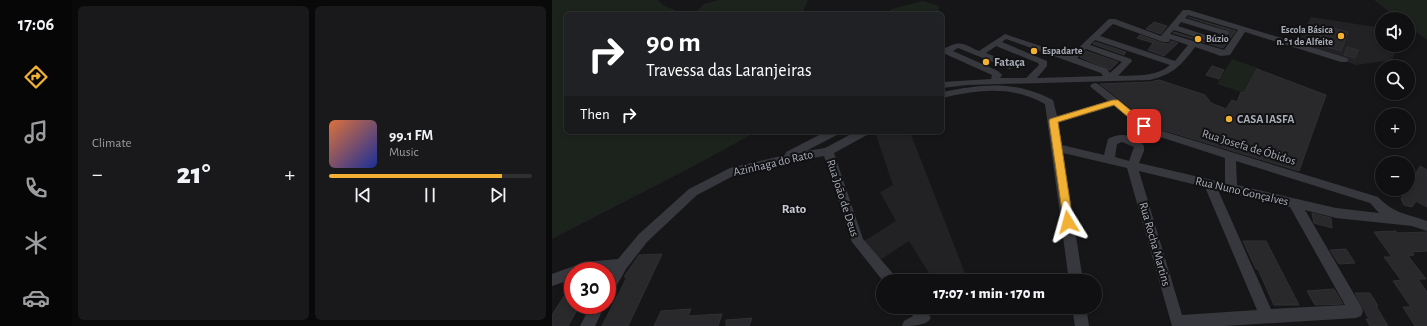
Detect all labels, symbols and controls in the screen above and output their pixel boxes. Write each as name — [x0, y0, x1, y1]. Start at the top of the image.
map controls — [1375, 12, 1415, 196]
button: sound — [1375, 12, 1415, 52]
text: 17:06 — [18, 16, 54, 34]
place label: Escola Básica n.º 1 de Alfeite — [1277, 25, 1333, 47]
icon: right — [580, 28, 632, 80]
text: 90 m — [646, 29, 701, 57]
marker: Escola Básica n.º 1 de Alfeite — [1336, 31, 1346, 41]
marker: Búzio — [1193, 34, 1203, 44]
place label: Búzio — [1206, 34, 1229, 44]
marker: Espadarte — [1029, 46, 1039, 56]
place label: Espadarte — [1042, 46, 1083, 56]
place label: Fataça — [994, 56, 1025, 68]
marker: Fataça — [981, 57, 991, 67]
button: search — [1375, 60, 1415, 100]
text: Travessa das Laranjeiras — [646, 62, 812, 80]
icon: directions — [22, 63, 50, 91]
icon: right — [618, 104, 640, 126]
text: Then — [580, 107, 610, 122]
button: + — [1375, 108, 1415, 148]
pin — [1127, 109, 1161, 143]
place label: CASA IASFA — [1237, 113, 1295, 125]
marker: CASA IASFA — [1224, 114, 1234, 124]
icon: arrive — [1133, 115, 1155, 137]
icon: music — [22, 118, 50, 146]
street label: Rua Josefa de Óbidos — [1201, 126, 1298, 167]
text: 99.1 FM — [389, 128, 433, 143]
text: Climate — [92, 137, 131, 150]
text: Music — [389, 146, 419, 159]
street label: Azinhaga do Rato — [732, 148, 814, 178]
button: − — [1375, 156, 1415, 196]
street label: Rua João de Deus — [825, 158, 861, 238]
text: 21° — [176, 159, 211, 189]
text: − — [92, 163, 103, 185]
text: + — [284, 163, 295, 185]
icon: phone — [22, 174, 50, 202]
street label: Rua Nuno Gonçalves — [1194, 174, 1290, 208]
icon: previous — [352, 184, 374, 206]
icon: pause — [419, 184, 441, 206]
icon: next — [487, 184, 509, 206]
position arrow — [1047, 201, 1089, 243]
street label: Rua Rocha Martins — [1137, 201, 1173, 287]
district label: Rato — [782, 203, 807, 216]
icon: climate — [22, 229, 50, 257]
speed limit sign: 30 — [564, 262, 616, 314]
icon: car — [22, 284, 50, 312]
text: 17:07 · 1 min · 170 m — [933, 286, 1045, 301]

